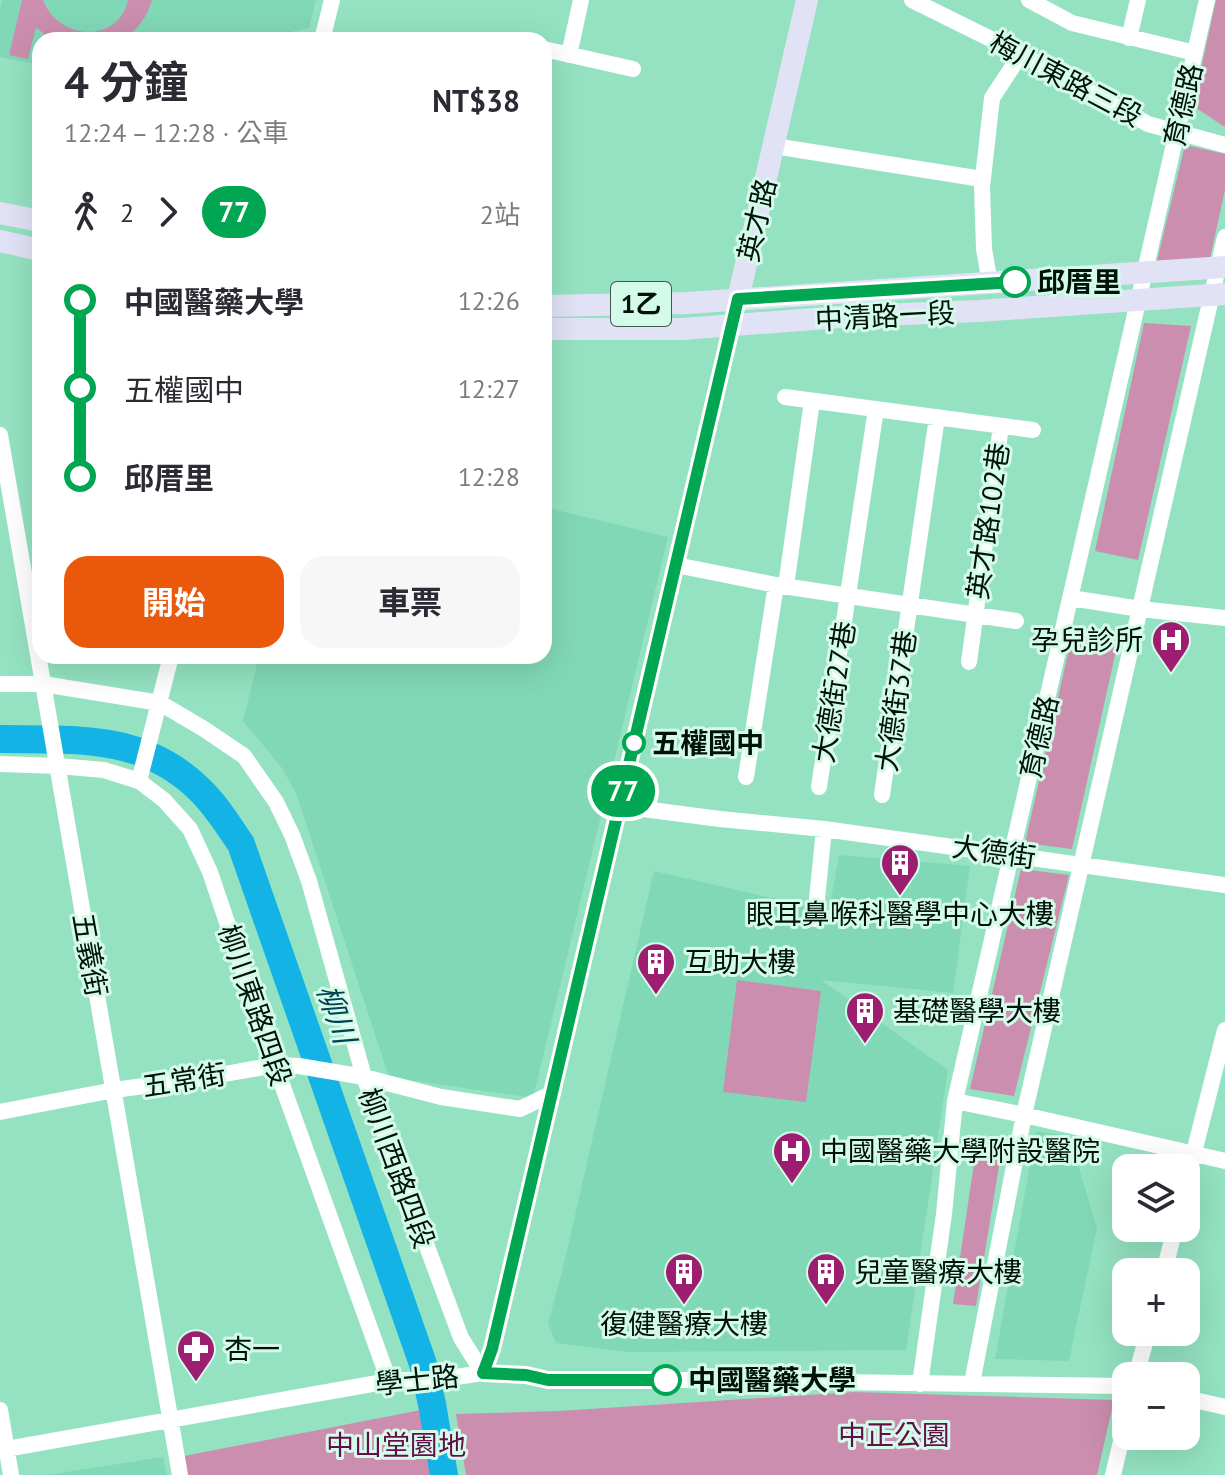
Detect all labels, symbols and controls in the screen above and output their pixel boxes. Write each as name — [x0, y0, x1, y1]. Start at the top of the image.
street label: 梅川東路三段 — [983, 23, 1149, 134]
text: 4 分鐘 — [64, 53, 188, 110]
street label: 育德路 — [1155, 60, 1210, 150]
text: NT$38 — [432, 81, 520, 120]
text: 12:24 – 12:28 · 公車 — [64, 116, 288, 149]
street label: 英才路 — [729, 175, 784, 265]
icon: walk — [64, 190, 108, 234]
icon: forward — [146, 190, 190, 234]
text: 77 — [218, 193, 250, 230]
text: 2 — [120, 196, 134, 229]
text: 2站 — [480, 198, 520, 231]
place label: 邱厝里 — [1037, 263, 1121, 300]
marker: 邱厝里 — [1000, 267, 1030, 297]
text: 中國醫藥大學 — [124, 282, 304, 321]
road number: 1乙 — [611, 282, 671, 326]
text: 12:26 — [458, 284, 520, 317]
street label: 中清路一段 — [814, 293, 956, 338]
text: 五權國中 — [124, 370, 244, 409]
text: 12:27 — [458, 372, 520, 405]
street label: 英才路102巷 — [958, 440, 1017, 602]
text: 邱厝里 — [124, 458, 214, 497]
text: 12:28 — [458, 460, 520, 493]
button: 開始 — [64, 556, 284, 648]
button: 車票 — [300, 556, 520, 648]
street label: 大德街27巷 — [804, 619, 863, 765]
hospital icon: 孕兒診所 — [1150, 619, 1192, 674]
place label: 孕兒診所 — [1031, 621, 1143, 658]
street label: 大德街37巷 — [867, 628, 924, 774]
street label: 育德路 — [1011, 692, 1066, 782]
place label: 五權國中 — [652, 724, 764, 761]
marker: 五權國中 — [623, 732, 645, 754]
line badge: 77 — [587, 765, 659, 817]
text: 77 — [607, 772, 639, 809]
street label: 大德街 — [950, 827, 1038, 876]
building icon: 眼耳鼻喉科醫學中心大樓 — [879, 842, 921, 897]
place label: 眼耳鼻喉科醫學中心大樓 — [746, 895, 1054, 932]
street label: 五義街 — [65, 910, 116, 999]
street label: 柳川東路四段 — [211, 919, 300, 1090]
building icon: 互助大樓 — [635, 941, 677, 996]
place label: 互助大樓 — [684, 943, 796, 980]
water label: 柳川 — [309, 979, 367, 1051]
building icon: 基礎醫學大樓 — [844, 990, 886, 1045]
place label: 基礎醫學大樓 — [893, 992, 1061, 1029]
street label: 五常街 — [140, 1055, 228, 1104]
street label: 柳川西路四段 — [351, 1083, 444, 1253]
hospital icon: 中國醫藥大學附設醫院 — [771, 1130, 813, 1185]
place label: 中國醫藥大學附設醫院 — [820, 1132, 1100, 1169]
map controls — [1112, 1154, 1200, 1450]
button: layers — [1112, 1154, 1200, 1242]
building icon: 復健醫療大樓 — [663, 1251, 705, 1306]
building icon: 兒童醫療大樓 — [805, 1251, 847, 1306]
place label: 兒童醫療大樓 — [854, 1253, 1022, 1290]
button: + — [1112, 1258, 1200, 1346]
place label: 復健醫療大樓 — [600, 1305, 768, 1342]
pharmacy icon: 杏一 — [175, 1328, 217, 1383]
place label: 杏一 — [224, 1330, 280, 1367]
street label: 學士路 — [373, 1357, 461, 1402]
place label: 中國醫藥大學 — [688, 1361, 856, 1398]
button: − — [1112, 1362, 1200, 1450]
marker: 中國醫藥大學 — [651, 1365, 681, 1395]
park label: 中正公園 — [838, 1416, 950, 1453]
park label: 中山堂園地 — [326, 1426, 466, 1463]

